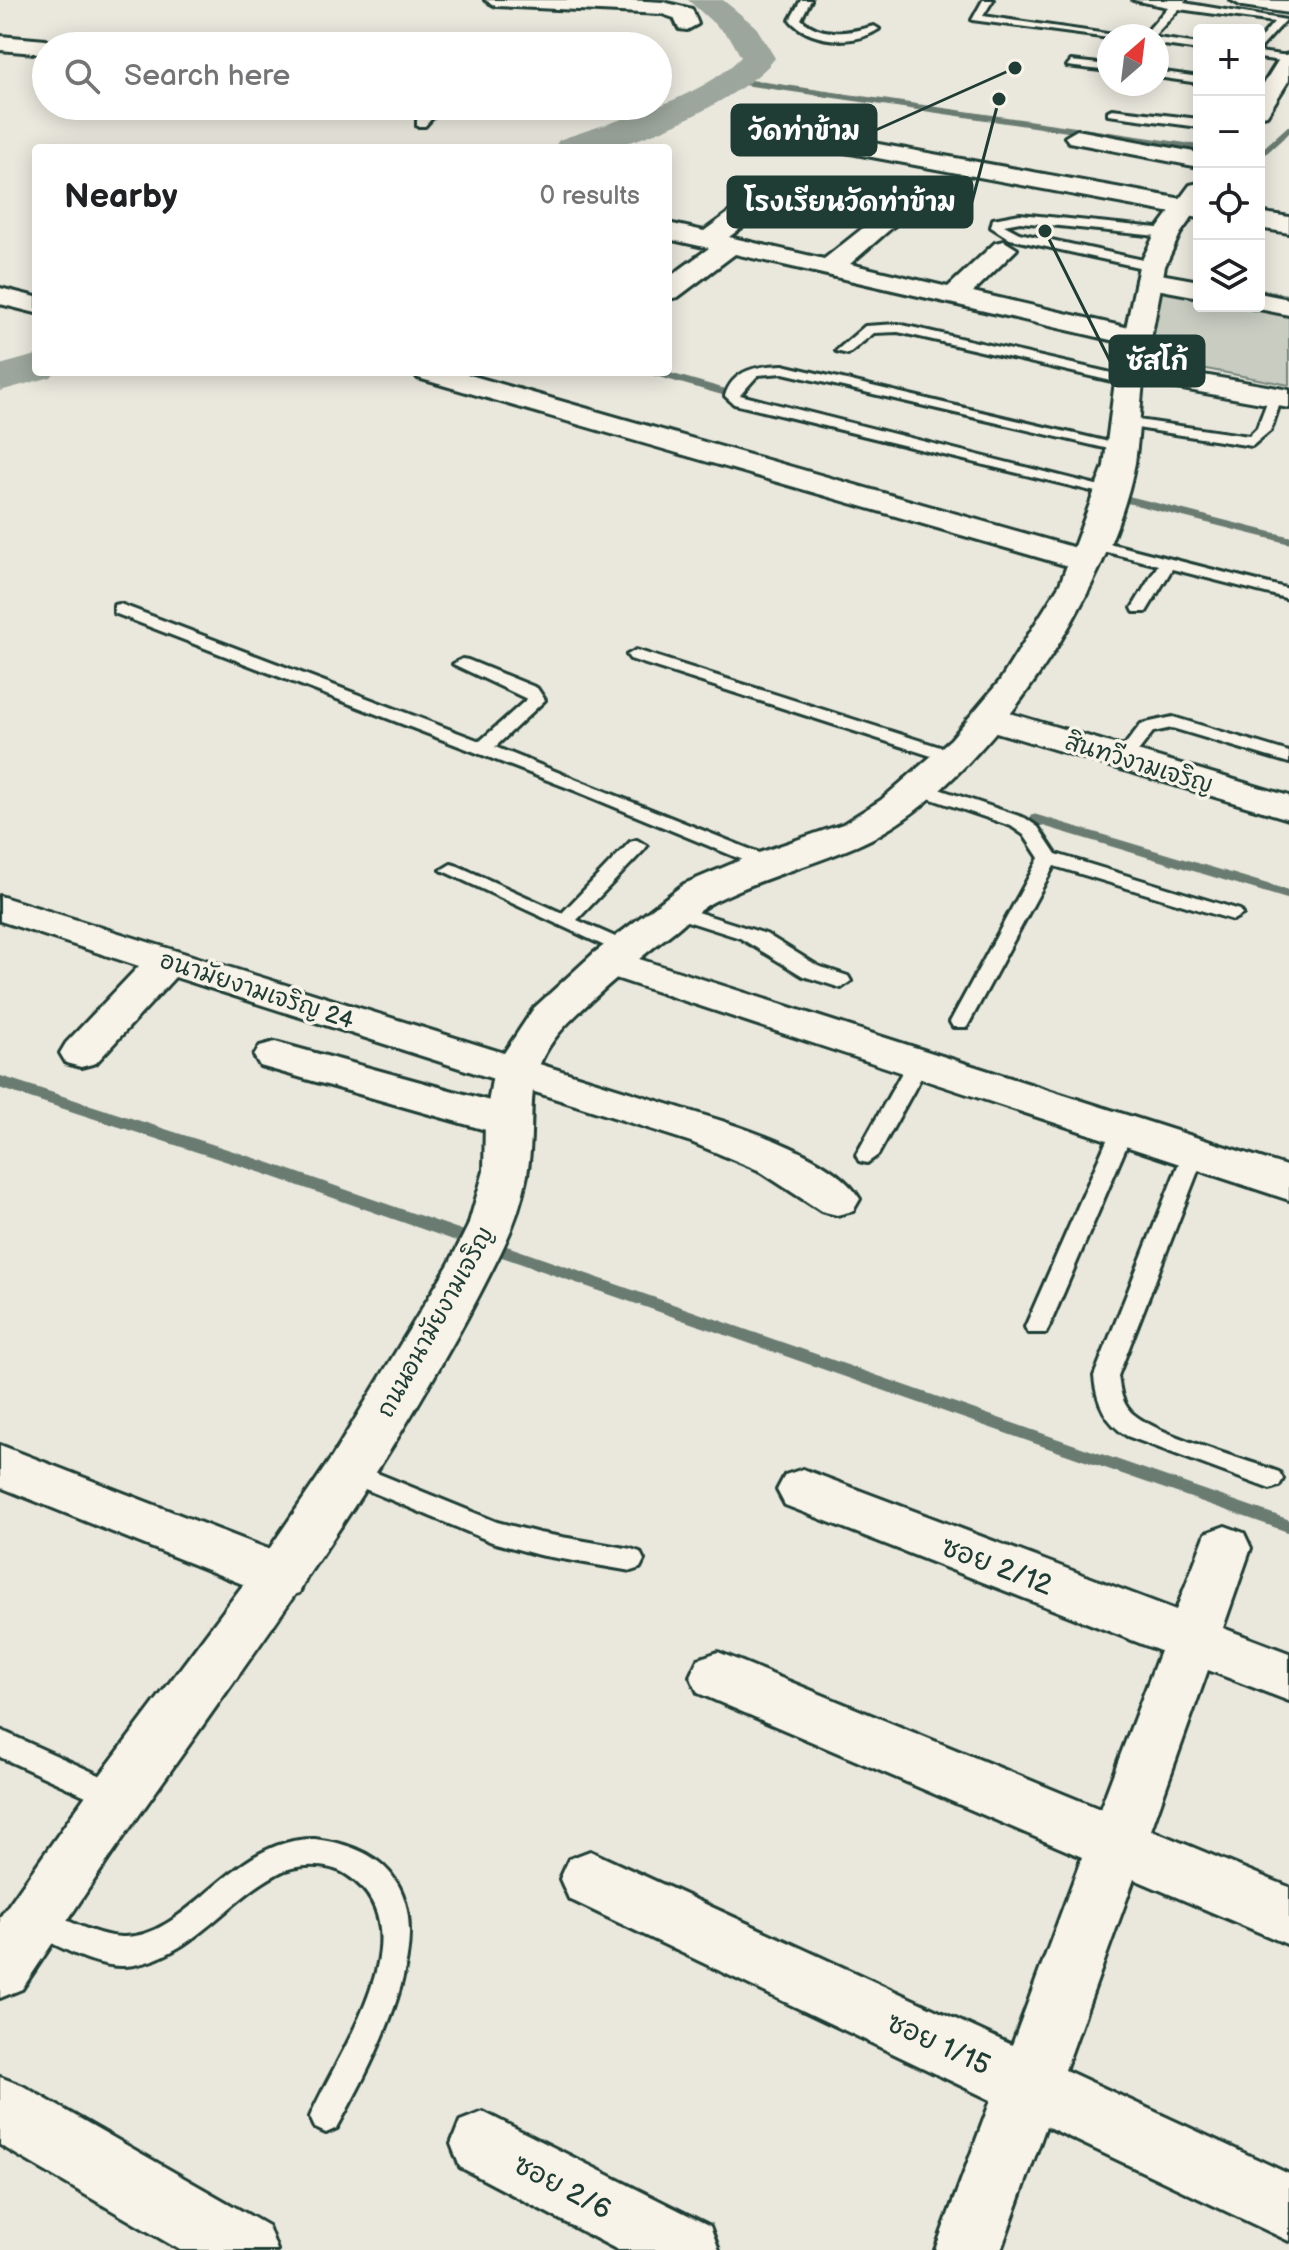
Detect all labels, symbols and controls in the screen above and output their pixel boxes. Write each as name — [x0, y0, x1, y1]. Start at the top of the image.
north arrow — [1097, 24, 1169, 96]
map controls — [1193, 24, 1265, 312]
button: + — [1193, 24, 1265, 96]
search box — [32, 32, 672, 120]
icon: search — [60, 54, 104, 98]
text: Search here — [124, 58, 290, 94]
button: − — [1193, 96, 1265, 168]
callout: วัดท่าข้าม — [732, 105, 876, 155]
text: วัดท่าข้าม — [748, 114, 860, 148]
button: locate — [1193, 168, 1265, 240]
text: Nearby — [64, 176, 178, 217]
callout: โรงเรียนวัดท่าข้าม — [728, 177, 972, 227]
text: 0 results — [540, 181, 640, 212]
text: โรงเรียนวัดท่าข้าม — [743, 184, 956, 219]
button: layers — [1193, 240, 1265, 312]
callout: ซัสโก้ — [1110, 336, 1204, 386]
text: ซัสโก้ — [1126, 343, 1189, 378]
street label: สินทวีงามเจริญ — [1061, 726, 1217, 800]
street label: อนามัยงามเจริญ 24 — [156, 945, 358, 1036]
street label: ถนนอนามัยงามเจริญ — [371, 1222, 500, 1423]
street label: ซอย 2/12 — [936, 1530, 1057, 1603]
street label: ซอย 1/15 — [881, 2006, 995, 2083]
street label: ซอย 2/6 — [508, 2148, 617, 2227]

